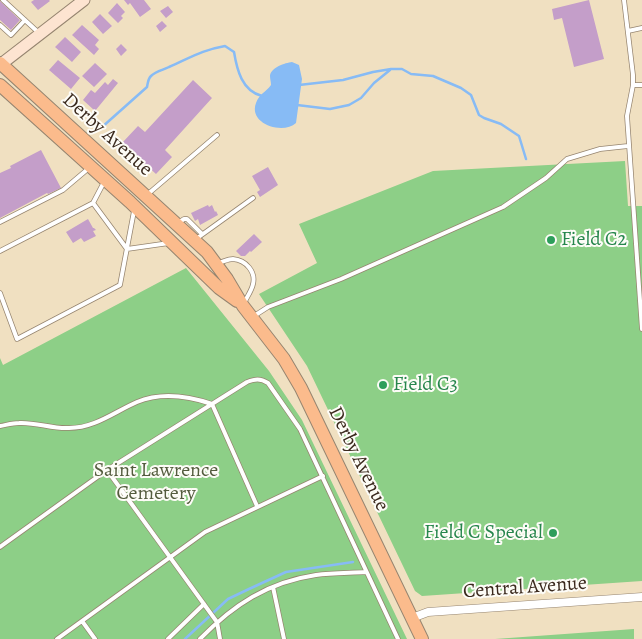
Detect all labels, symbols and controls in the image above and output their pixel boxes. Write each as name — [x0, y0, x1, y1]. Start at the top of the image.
street label: Derby Avenue — [57, 88, 157, 182]
place label: Field C2 — [561, 228, 627, 252]
marker: Field C2 — [545, 234, 557, 246]
place label: Field C3 — [393, 373, 458, 397]
marker: Field C3 — [377, 379, 389, 391]
street label: Derby Avenue — [322, 403, 394, 515]
park label: Saint Lawrence Cemetery — [94, 459, 218, 506]
place label: Field C Special — [424, 521, 543, 545]
marker: Field C Special — [547, 527, 559, 539]
street label: Central Avenue — [462, 572, 588, 604]

